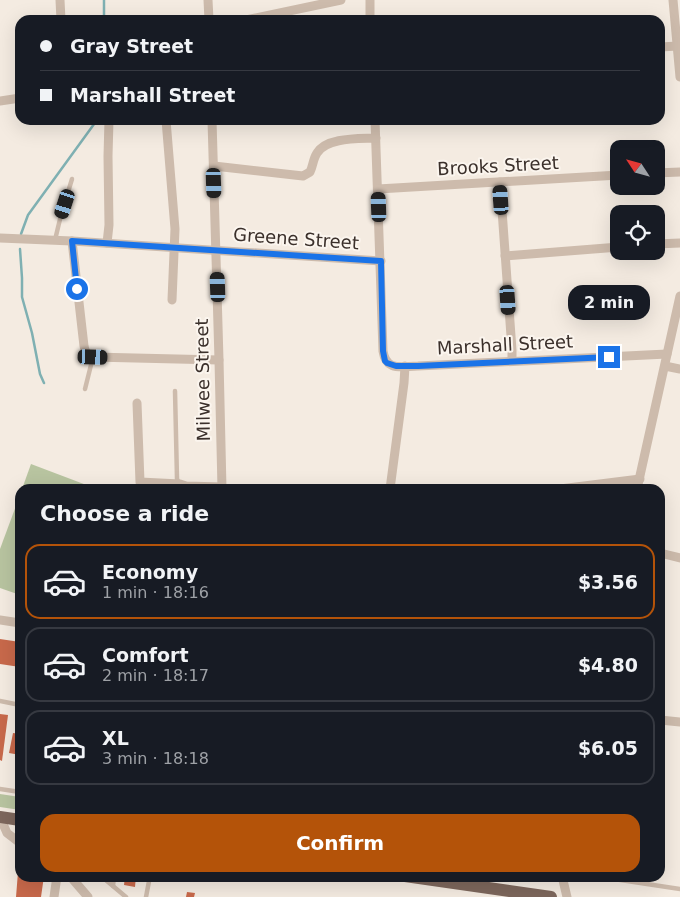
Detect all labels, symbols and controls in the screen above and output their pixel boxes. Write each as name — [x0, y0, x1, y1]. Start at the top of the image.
text: Gray Street — [70, 35, 193, 57]
text: Marshall Street — [70, 84, 235, 106]
north arrow — [610, 140, 665, 195]
map controls — [610, 140, 665, 260]
street label: Brooks Street — [437, 152, 559, 179]
car — [205, 168, 222, 198]
car — [492, 185, 509, 215]
car — [53, 187, 76, 221]
car — [370, 192, 387, 222]
button: locate — [610, 205, 665, 260]
street label: Greene Street — [232, 224, 360, 253]
car — [209, 272, 226, 302]
route start — [66, 278, 88, 300]
callout: 2 min — [568, 284, 650, 320]
car — [499, 285, 516, 315]
text: 2 min — [584, 293, 634, 312]
street label: Milwee Street — [191, 318, 214, 442]
street label: Marshall Street — [436, 330, 574, 359]
route end — [598, 346, 620, 368]
car — [77, 349, 108, 365]
text: Choose a ride — [40, 501, 209, 526]
icon: car — [42, 559, 87, 604]
text: Economy — [102, 561, 198, 583]
text: $3.56 — [578, 571, 638, 593]
text: 1 min · 18:16 — [102, 583, 209, 602]
icon: car — [42, 642, 87, 687]
text: Comfort — [102, 644, 189, 666]
text: $4.80 — [578, 654, 638, 676]
text: 2 min · 18:17 — [102, 666, 209, 685]
icon: car — [42, 725, 87, 770]
text: XL — [102, 727, 129, 749]
text: $6.05 — [578, 737, 638, 759]
text: 3 min · 18:18 — [102, 749, 209, 768]
button: Confirm — [40, 814, 640, 872]

